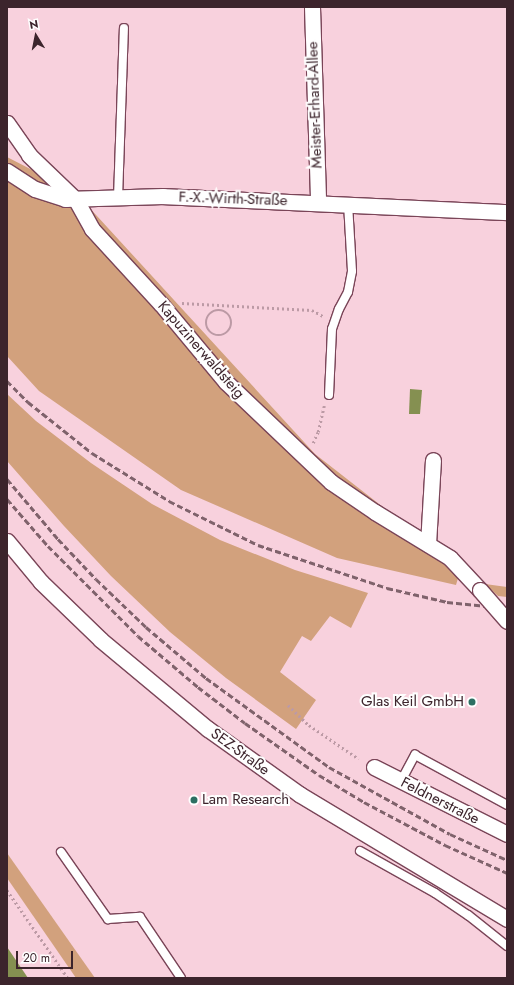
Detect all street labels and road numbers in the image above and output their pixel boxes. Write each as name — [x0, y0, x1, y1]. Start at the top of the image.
street label: Meister-Erhard-Allee — [304, 41, 326, 169]
street label: F.-X.-Wirth-Straße — [178, 188, 288, 210]
street label: Kapuzinerwaldsteig — [154, 298, 248, 402]
street label: SEZ-Straße — [207, 725, 273, 779]
street label: Feldnerstraße — [398, 774, 482, 828]

